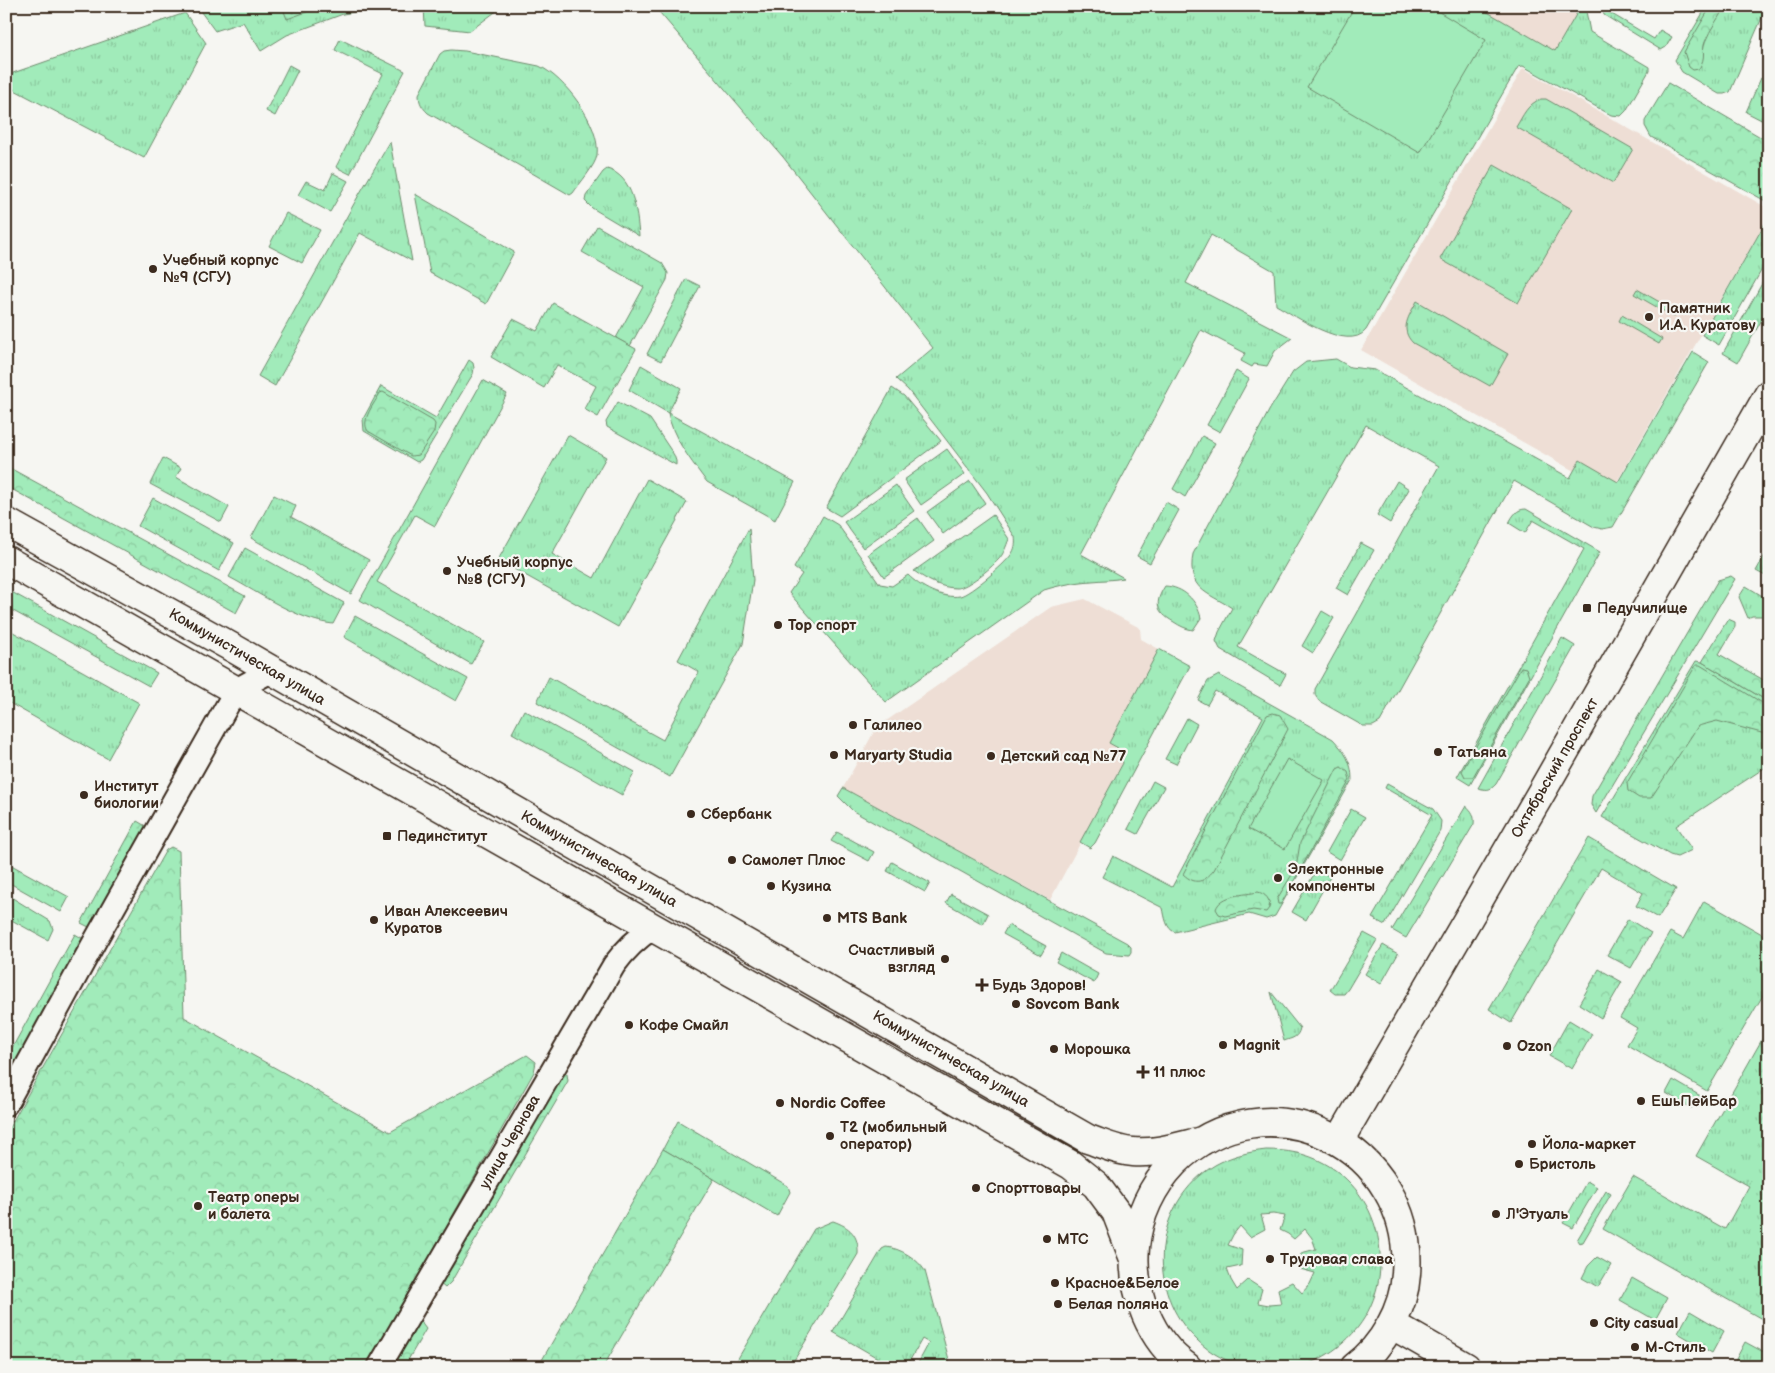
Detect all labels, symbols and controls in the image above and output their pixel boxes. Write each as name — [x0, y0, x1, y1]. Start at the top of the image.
place label: Учебный корпус №9 (СГУ) — [163, 251, 279, 287]
marker: Учебный корпус №9 (СГУ) — [147, 263, 159, 275]
place label: Памятник И.А. Куратову — [1659, 299, 1756, 335]
marker: Памятник И.А. Куратову — [1643, 311, 1655, 323]
place label: Учебный корпус №8 (СГУ) — [457, 553, 573, 589]
marker: Учебный корпус №8 (СГУ) — [441, 565, 453, 577]
place label: Педучилище — [1597, 599, 1687, 618]
marker: Педучилище — [1581, 602, 1593, 614]
street label: Коммунистическая улица — [165, 604, 329, 710]
place label: Top спорт — [788, 616, 857, 635]
marker: Top спорт — [772, 619, 784, 631]
street label: Октябрьский проспект — [1507, 694, 1603, 842]
place label: Галилео — [863, 716, 922, 735]
marker: Галилео — [847, 719, 859, 731]
place label: Татьяна — [1448, 743, 1507, 762]
place label: Maryarty Studia — [844, 746, 952, 765]
marker: Татьяна — [1432, 746, 1444, 758]
place label: Детский сад №77 — [1001, 747, 1126, 766]
marker: Maryarty Studia — [828, 749, 840, 761]
marker: Детский сад №77 — [985, 750, 997, 762]
place label: Институт биологии — [94, 777, 159, 813]
marker: Институт биологии — [78, 789, 90, 801]
place label: Сбербанк — [701, 805, 773, 824]
street label: Коммунистическая улица — [517, 806, 681, 912]
marker: Сбербанк — [685, 808, 697, 820]
place label: Пединститут — [397, 827, 488, 846]
marker: Пединститут — [381, 830, 393, 842]
place label: Самолет Плюс — [742, 851, 846, 870]
marker: Самолет Плюс — [726, 854, 738, 866]
place label: Электронные компоненты — [1288, 860, 1384, 896]
marker: Электронные компоненты — [1272, 872, 1284, 884]
place label: Кузина — [781, 877, 832, 896]
marker: Кузина — [765, 880, 777, 892]
place label: Иван Алексеевич Куратов — [384, 902, 508, 938]
place label: MTS Bank — [837, 909, 907, 928]
marker: MTS Bank — [821, 912, 833, 924]
marker: Иван Алексеевич Куратов — [368, 914, 380, 926]
place label: Счастливый взгляд — [848, 941, 935, 977]
marker: Счастливый взгляд — [939, 953, 951, 965]
place label: Будь Здоров! — [992, 976, 1086, 995]
marker: Будь Здоров! — [976, 979, 988, 991]
place label: Sovcom Bank — [1026, 995, 1119, 1014]
marker: Sovcom Bank — [1010, 998, 1022, 1010]
street label: Коммунистическая улица — [869, 1006, 1033, 1112]
place label: Кофе Смайл — [639, 1016, 729, 1035]
marker: Кофе Смайл — [623, 1019, 635, 1031]
place label: Magnit — [1233, 1036, 1280, 1055]
place label: Ozon — [1517, 1037, 1552, 1056]
marker: Magnit — [1217, 1039, 1229, 1051]
place label: Морошка — [1064, 1040, 1131, 1059]
marker: Ozon — [1501, 1040, 1513, 1052]
marker: Морошка — [1048, 1043, 1060, 1055]
place label: 11 плюс — [1153, 1063, 1206, 1082]
marker: 11 плюс — [1137, 1066, 1149, 1078]
street label: улица Чернова — [475, 1092, 545, 1192]
place label: ЕшьПейБар — [1651, 1092, 1737, 1111]
place label: Nordic Coffee — [790, 1094, 886, 1113]
marker: ЕшьПейБар — [1635, 1095, 1647, 1107]
marker: Nordic Coffee — [774, 1097, 786, 1109]
place label: Т2 (мобильный оператор) — [840, 1118, 947, 1154]
marker: Т2 (мобильный оператор) — [824, 1130, 836, 1142]
place label: Йола-маркет — [1542, 1134, 1637, 1154]
marker: Йола-маркет — [1526, 1138, 1538, 1150]
place label: Бристоль — [1529, 1155, 1596, 1174]
marker: Бристоль — [1513, 1158, 1525, 1170]
place label: Спорттовары — [986, 1179, 1081, 1198]
marker: Спорттовары — [970, 1182, 982, 1194]
place label: Театр оперы и балета — [208, 1188, 299, 1224]
marker: Театр оперы и балета — [192, 1200, 204, 1212]
place label: Л'Этуаль — [1505, 1205, 1568, 1224]
marker: Л'Этуаль — [1490, 1208, 1502, 1220]
place label: МТС — [1057, 1230, 1089, 1249]
marker: МТС — [1041, 1233, 1053, 1245]
place label: Трудовая слава — [1280, 1250, 1393, 1269]
marker: Трудовая слава — [1264, 1253, 1276, 1265]
place label: Красное&Белое — [1065, 1274, 1179, 1293]
marker: Красное&Белое — [1049, 1277, 1061, 1289]
place label: Белая поляна — [1068, 1295, 1168, 1314]
marker: Белая поляна — [1052, 1298, 1064, 1310]
place label: City сasual — [1604, 1314, 1678, 1333]
marker: City сasual — [1588, 1317, 1600, 1329]
place label: М-Стиль — [1645, 1338, 1706, 1357]
marker: М-Стиль — [1629, 1341, 1641, 1353]

